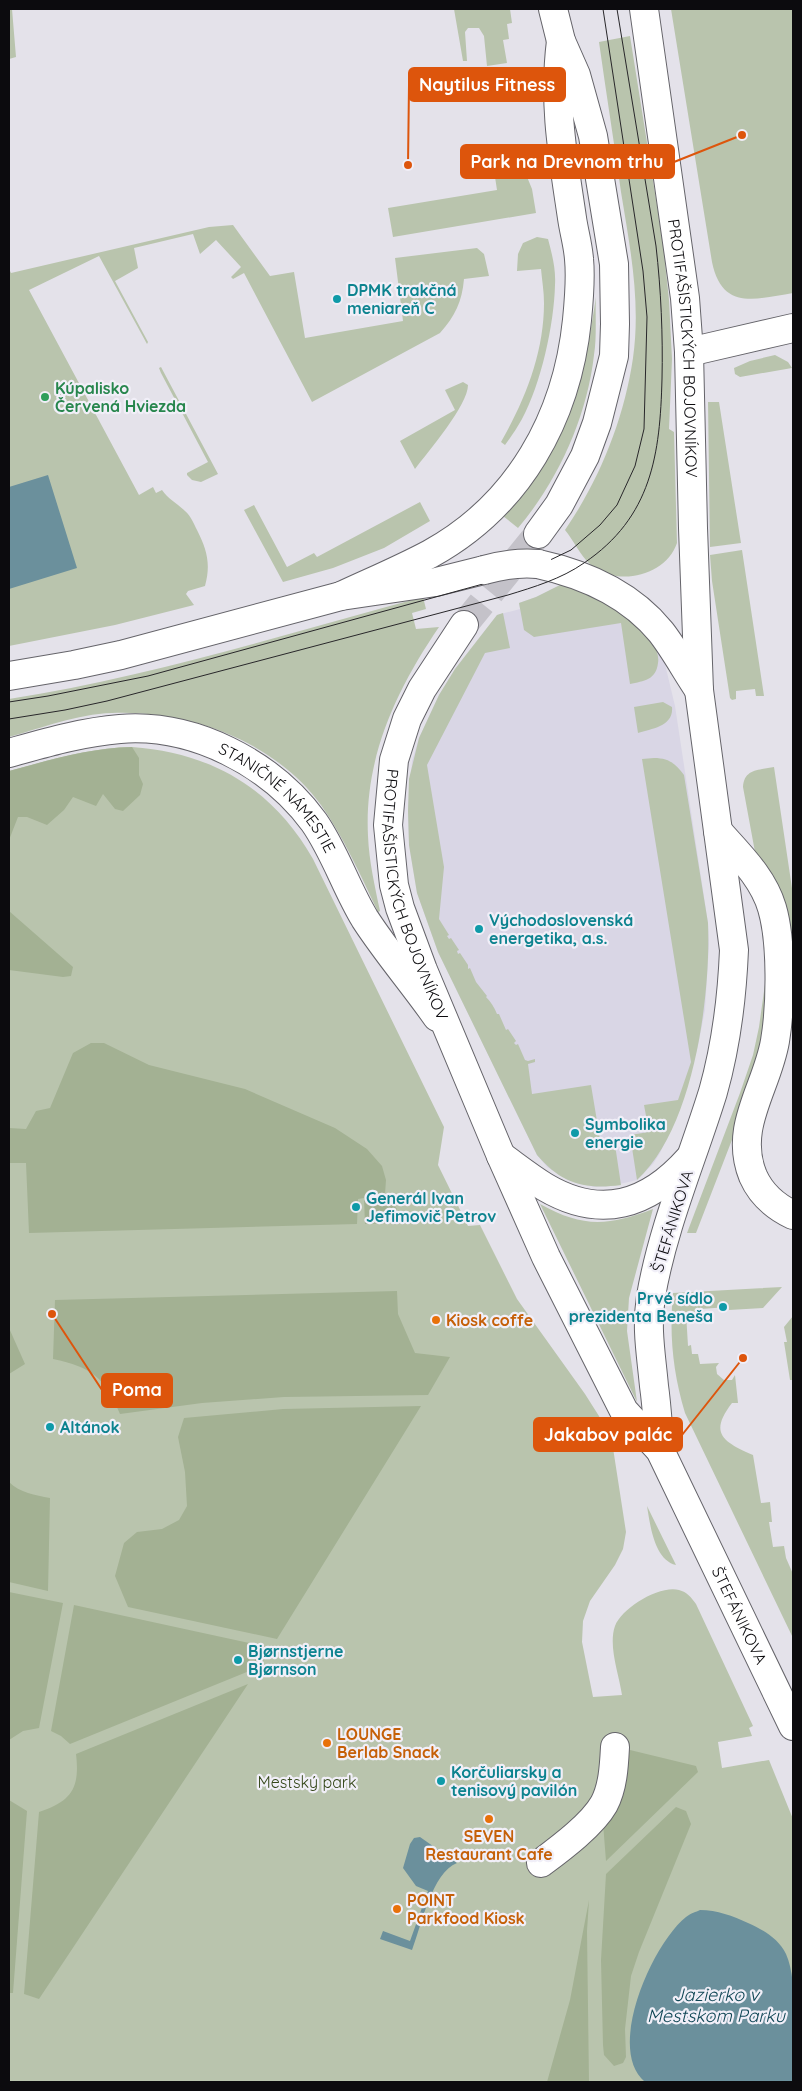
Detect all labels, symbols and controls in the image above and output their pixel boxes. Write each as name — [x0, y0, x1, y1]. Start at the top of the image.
callout: Naytilus Fitness — [409, 68, 565, 101]
text: Naytilus Fitness — [419, 73, 555, 96]
callout: Park na Drevnom trhu — [461, 145, 674, 178]
text: Park na Drevnom trhu — [470, 150, 664, 173]
street label: PROTIFAŠISTICKÝCH BOJOVNÍKOV — [664, 218, 702, 478]
place label: DPMK trakčná meniareň C — [347, 280, 457, 318]
marker: DPMK trakčná meniareň C — [331, 293, 343, 305]
place label: Kúpalisko Červená Hviezda — [55, 378, 186, 416]
marker: Kúpalisko Červená Hviezda — [39, 391, 51, 403]
street label: STANIČNÉ NÁMESTIE — [216, 738, 340, 856]
street label: PROTIFAŠISTICKÝCH BOJOVNÍKOV — [378, 768, 453, 1023]
place label: Východoslovenská energetika, a.s. — [489, 910, 633, 948]
marker: Východoslovenská energetika, a.s. — [473, 923, 485, 935]
place label: Symbolika energie — [585, 1114, 666, 1152]
marker: Symbolika energie — [569, 1127, 581, 1139]
street label: ŠTEFÁNIKOVA — [647, 1168, 697, 1274]
place label: Generál Ivan Jefimovič Petrov — [366, 1188, 496, 1226]
marker: Generál Ivan Jefimovič Petrov — [350, 1201, 362, 1213]
place label: Prvé sídlo prezidenta Beneša — [569, 1288, 713, 1326]
marker: Prvé sídlo prezidenta Beneša — [717, 1301, 729, 1313]
place label: Kiosk coffe — [446, 1310, 533, 1330]
marker: Kiosk coffe — [430, 1314, 442, 1326]
callout: Poma — [102, 1374, 172, 1407]
text: Poma — [112, 1378, 162, 1401]
place label: Altánok — [60, 1417, 120, 1437]
callout: Jakabov palác — [534, 1418, 682, 1451]
marker: Altánok — [44, 1421, 56, 1433]
text: Jakabov palác — [544, 1423, 672, 1446]
street label: ŠTEFÁNIKOVA — [708, 1563, 772, 1667]
place label: Bjørnstjerne Bjørnson — [248, 1641, 343, 1679]
marker: Bjørnstjerne Bjørnson — [232, 1654, 244, 1666]
place label: LOUNGE Berlab Snack — [337, 1724, 439, 1762]
marker: LOUNGE Berlab Snack — [321, 1737, 333, 1749]
place label: Korčuliarsky a tenisový pavilón — [451, 1762, 577, 1800]
park label: Mestský park — [257, 1772, 357, 1792]
marker: Korčuliarsky a tenisový pavilón — [435, 1775, 447, 1787]
marker: SEVEN Restaurant Cafe — [483, 1813, 495, 1825]
place label: SEVEN Restaurant Cafe — [425, 1826, 553, 1864]
place label: POINT Parkfood Kiosk — [407, 1890, 525, 1928]
marker: POINT Parkfood Kiosk — [391, 1903, 403, 1915]
water label: Jazierko v Mestskom Parku — [647, 1983, 787, 2027]

